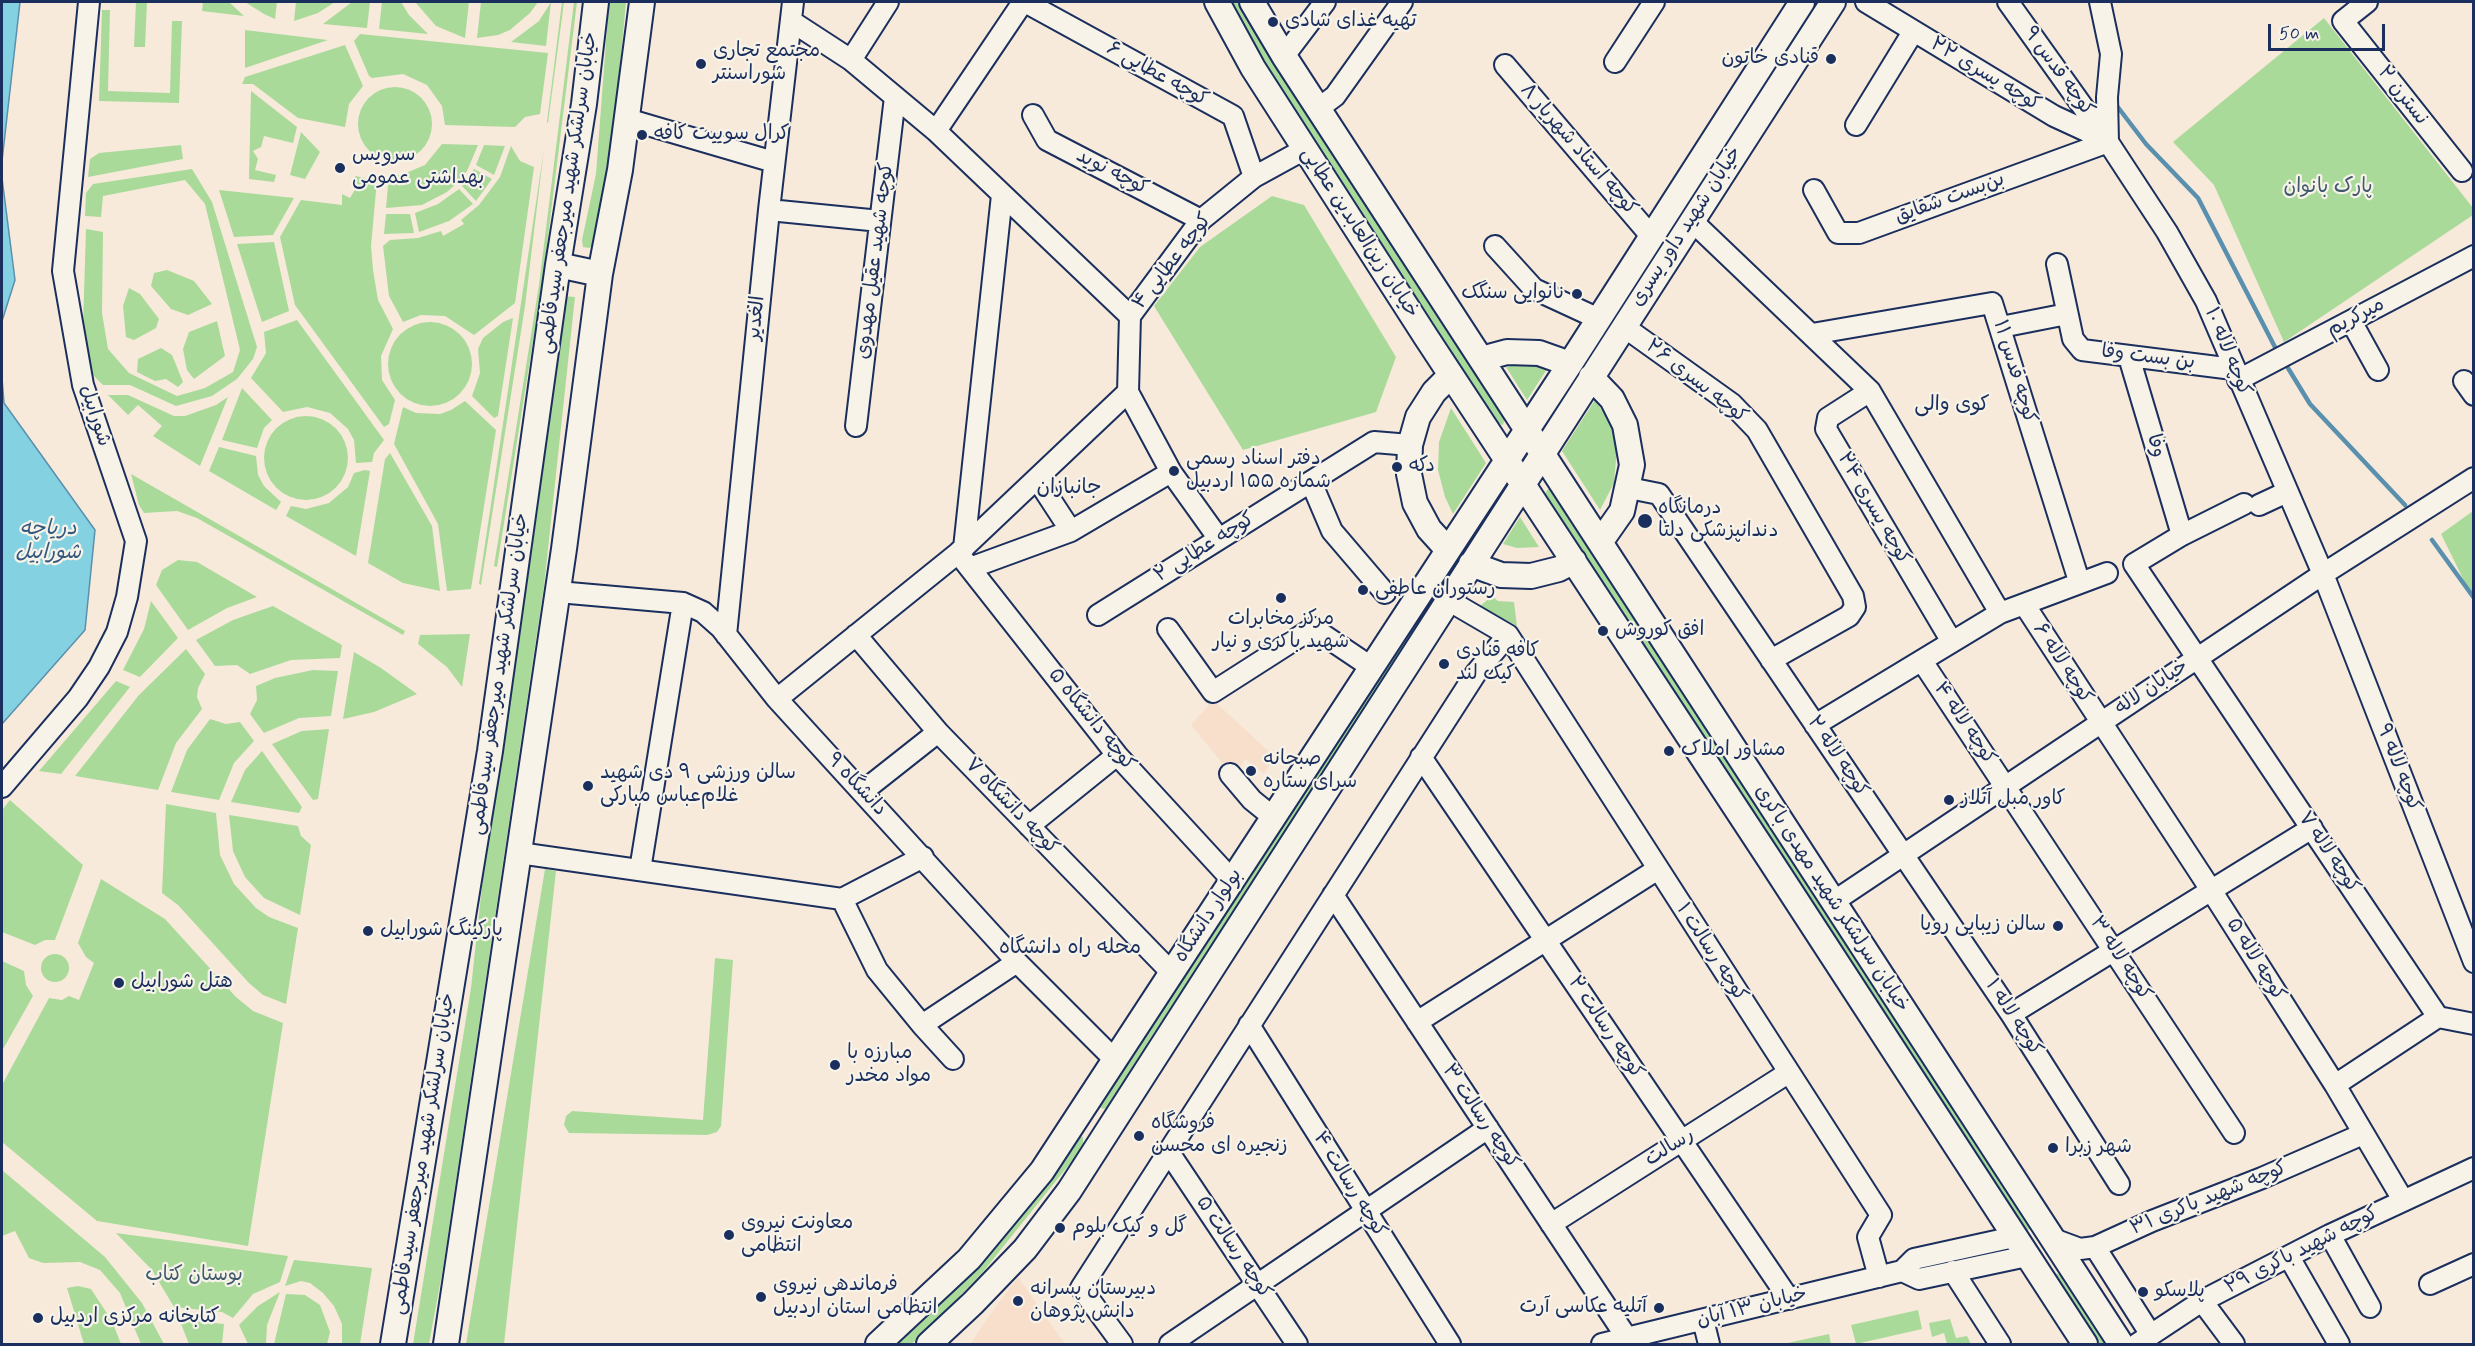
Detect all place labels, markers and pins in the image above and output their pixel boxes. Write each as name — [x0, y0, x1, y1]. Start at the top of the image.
place label: تهیه غذای شادی — [1285, 10, 1417, 34]
marker: تهیه غذای شادی — [1266, 15, 1280, 29]
place label: مجتمع تجاری شوراسنتر — [713, 40, 820, 87]
place label: قنادی خاتون — [1721, 47, 1819, 71]
marker: قنادی خاتون — [1824, 52, 1838, 66]
marker: مجتمع تجاری شوراسنتر — [694, 57, 708, 71]
place label: کرال سوییت کافه — [654, 123, 790, 147]
marker: کرال سوییت کافه — [635, 128, 649, 142]
place label: سرویس بهداشتی عمومی — [352, 144, 484, 191]
marker: سرویس بهداشتی عمومی — [333, 161, 347, 175]
place label: نانوایی سنگک — [1461, 282, 1565, 306]
marker: نانوایی سنگک — [1570, 287, 1584, 301]
place label: دفتر اسناد رسمی شماره ۱۵۵ اردبیل — [1186, 448, 1331, 495]
place label: دکه — [1409, 455, 1435, 479]
marker: دکه — [1390, 460, 1404, 474]
marker: دفتر اسناد رسمی شماره ۱۵۵ اردبیل — [1167, 464, 1181, 478]
place label: درمانگاه دندانپزشکی دلتا — [1658, 497, 1778, 544]
marker: درمانگاه دندانپزشکی دلتا — [1636, 512, 1654, 530]
place label: رستوران عاطفی — [1375, 578, 1496, 602]
marker: رستوران عاطفی — [1356, 583, 1370, 597]
marker: مرکز مخابرات شهید باکری و نیار — [1274, 591, 1288, 605]
place label: مرکز مخابرات شهید باکری و نیار — [1213, 608, 1349, 655]
place label: افق کوروش — [1615, 619, 1704, 643]
marker: افق کوروش — [1596, 624, 1610, 638]
place label: کافه قنادی کیک لند — [1456, 640, 1539, 687]
marker: کافه قنادی کیک لند — [1437, 657, 1451, 671]
place label: مشاور املاک — [1681, 739, 1786, 763]
marker: مشاور املاک — [1662, 744, 1676, 758]
place label: صبحانه سرای ستاره — [1263, 748, 1357, 795]
place label: سالن ورزشی ۹ دی شهید غلام‌عباس مبارکی — [600, 762, 796, 809]
marker: صبحانه سرای ستاره — [1244, 764, 1258, 778]
marker: سالن ورزشی ۹ دی شهید غلام‌عباس مبارکی — [581, 779, 595, 793]
place label: کاور مبل آتلاز — [1961, 788, 2065, 812]
marker: کاور مبل آتلاز — [1942, 793, 1956, 807]
place label: سالن زیبایی رویا — [1920, 914, 2046, 938]
place label: پارکینگ شورابیل — [380, 919, 503, 943]
marker: سالن زیبایی رویا — [2051, 919, 2065, 933]
marker: پارکینگ شورابیل — [361, 924, 375, 938]
place label: هتل شورابیل — [131, 971, 233, 995]
marker: هتل شورابیل — [112, 976, 126, 990]
place label: مبارزه با مواد مخدر — [847, 1042, 931, 1089]
marker: مبارزه با مواد مخدر — [828, 1058, 842, 1072]
place label: فروشگاه زنجیره ای محسن — [1151, 1112, 1288, 1159]
marker: فروشگاه زنجیره ای محسن — [1132, 1129, 1146, 1143]
place label: شهر زبرا — [2065, 1136, 2132, 1160]
marker: شهر زبرا — [2046, 1141, 2060, 1155]
place label: معاونت نیروی انتظامی — [741, 1212, 853, 1259]
place label: گل و کیک بلوم — [1072, 1216, 1187, 1240]
marker: گل و کیک بلوم — [1053, 1221, 1067, 1235]
marker: معاونت نیروی انتظامی — [722, 1228, 736, 1242]
place label: فرماندهی نیروی انتظامی استان اردبیل — [773, 1274, 937, 1321]
place label: دبیرستان پسرانه دانش پژوهان — [1030, 1278, 1156, 1325]
place label: پلاسکو — [2155, 1280, 2205, 1304]
marker: پلاسکو — [2136, 1285, 2150, 1299]
marker: فرماندهی نیروی انتظامی استان اردبیل — [754, 1290, 768, 1304]
marker: دبیرستان پسرانه دانش پژوهان — [1011, 1294, 1025, 1308]
place label: آتلیه عکاسی آرت — [1519, 1296, 1647, 1320]
marker: آتلیه عکاسی آرت — [1652, 1301, 1666, 1315]
place label: کتابخانه مرکزی اردبیل — [50, 1306, 220, 1330]
marker: کتابخانه مرکزی اردبیل — [31, 1311, 45, 1325]

